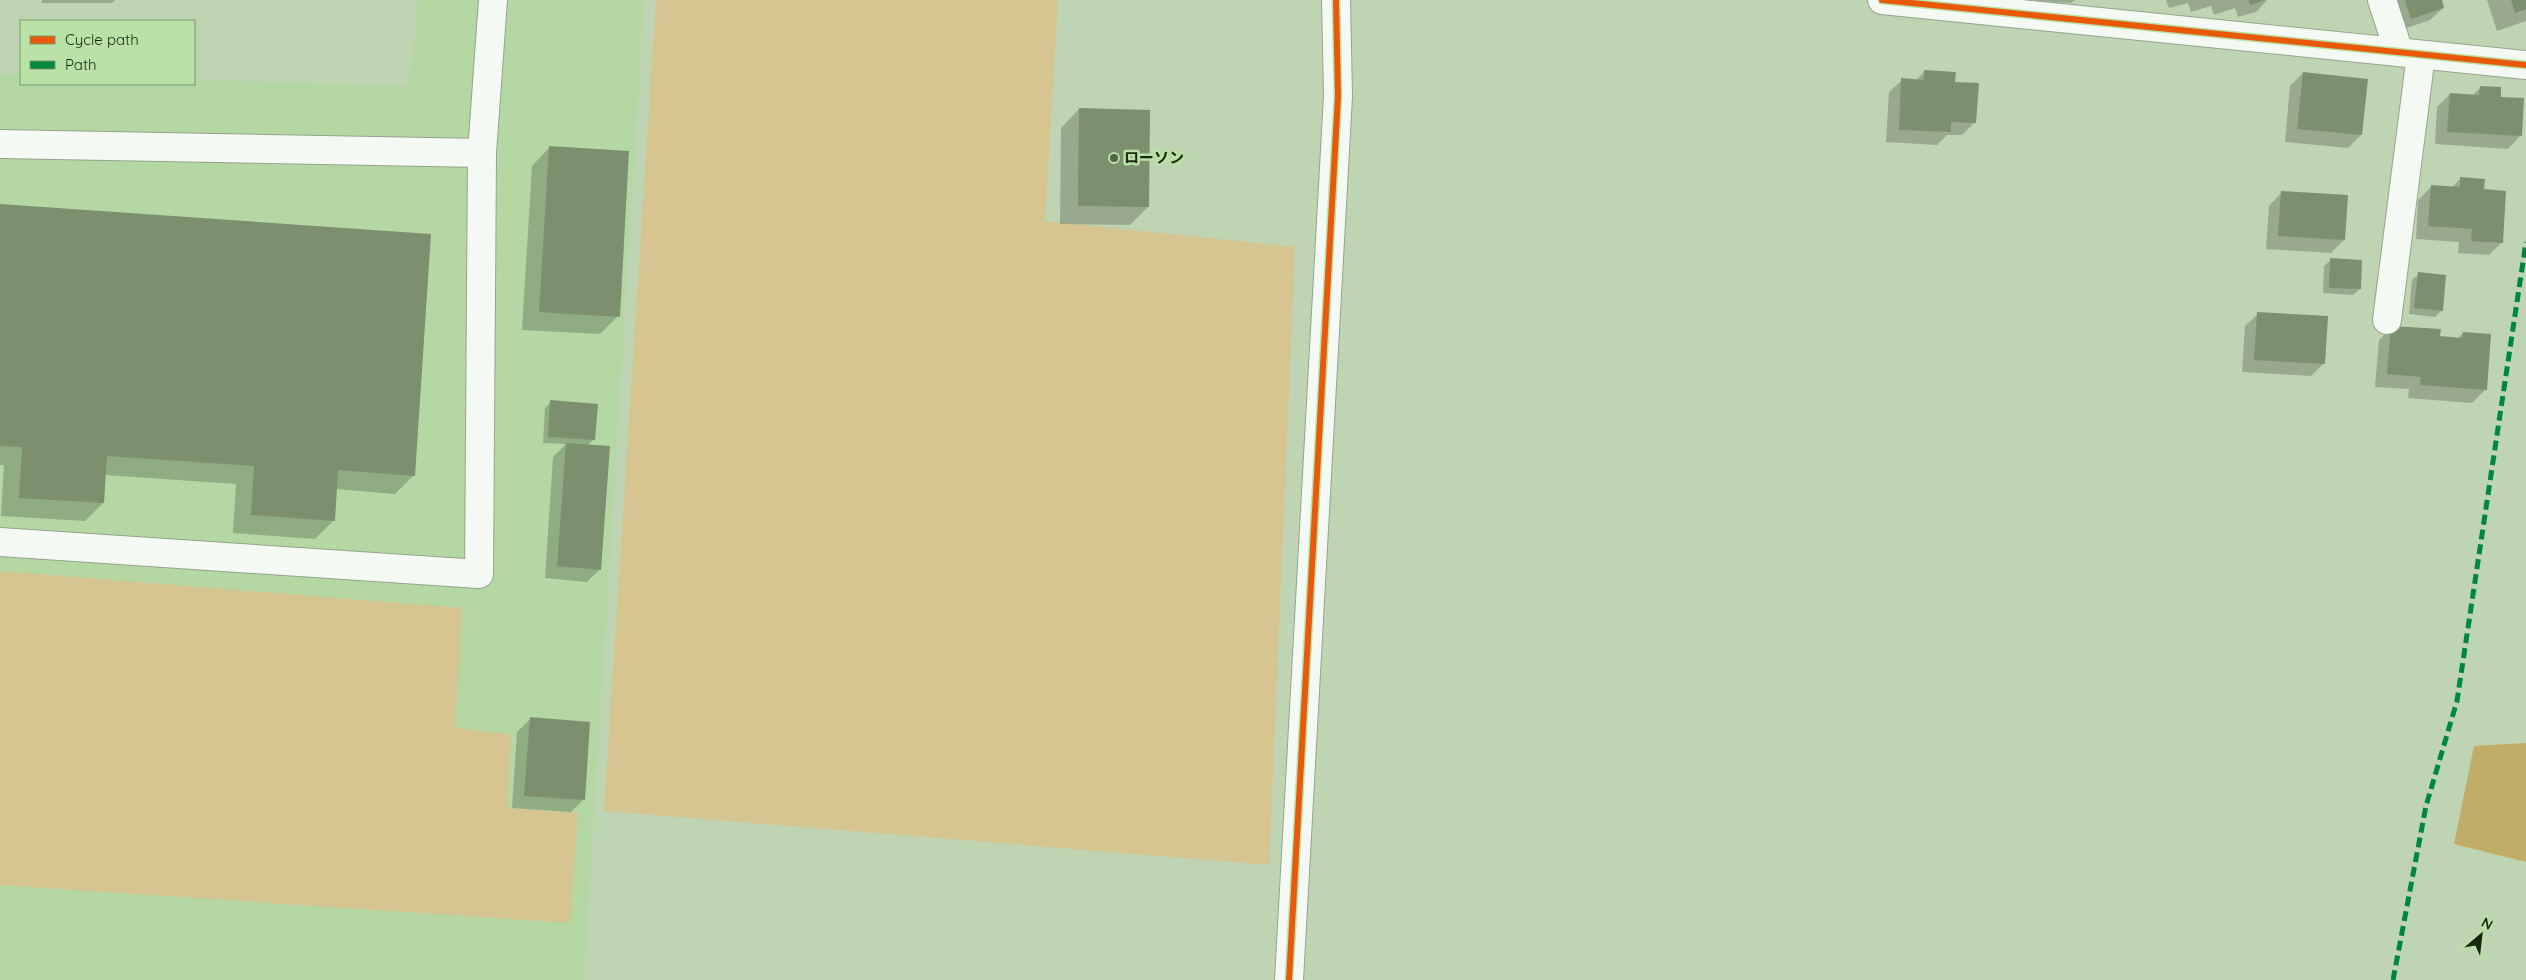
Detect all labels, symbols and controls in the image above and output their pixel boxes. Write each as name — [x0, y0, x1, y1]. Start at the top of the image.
legend — [20, 20, 195, 85]
text: Cycle path — [65, 30, 139, 49]
text: Path — [65, 55, 97, 74]
place label: ローソン — [1124, 148, 1184, 167]
marker: ローソン — [1108, 152, 1120, 164]
north arrow — [2456, 910, 2506, 960]
text: N — [2478, 913, 2496, 934]

